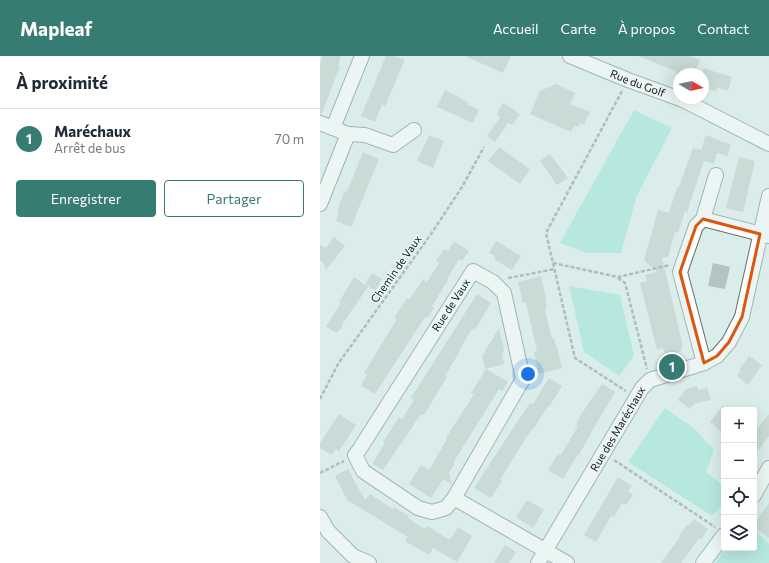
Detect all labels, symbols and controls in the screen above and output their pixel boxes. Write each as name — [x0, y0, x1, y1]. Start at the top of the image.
text: Mapleaf — [20, 17, 92, 40]
text: Accueil — [493, 20, 539, 37]
text: Carte — [561, 20, 596, 37]
text: À propos — [618, 20, 675, 37]
text: Contact — [697, 20, 749, 37]
street label: Rue du Golf — [608, 66, 668, 99]
north arrow — [673, 68, 709, 104]
text: À proximité — [16, 72, 108, 93]
text: Maréchaux — [54, 122, 131, 140]
text: 1 — [26, 131, 32, 147]
text: 70 m — [275, 131, 304, 147]
text: Arrêt de bus — [54, 140, 125, 156]
button: Enregistrer — [16, 180, 156, 217]
button: Partager — [164, 180, 304, 217]
street label: Chemin de Vaux — [367, 232, 424, 305]
street label: Rue de Vaux — [429, 276, 473, 334]
pin: 1 — [659, 352, 685, 382]
your location — [518, 364, 538, 384]
street label: Rue des Maréchaux — [587, 384, 648, 473]
map controls — [721, 407, 757, 551]
button: + — [721, 407, 757, 443]
button: − — [721, 443, 757, 479]
button: locate — [721, 479, 757, 515]
button: layers — [721, 515, 757, 551]

